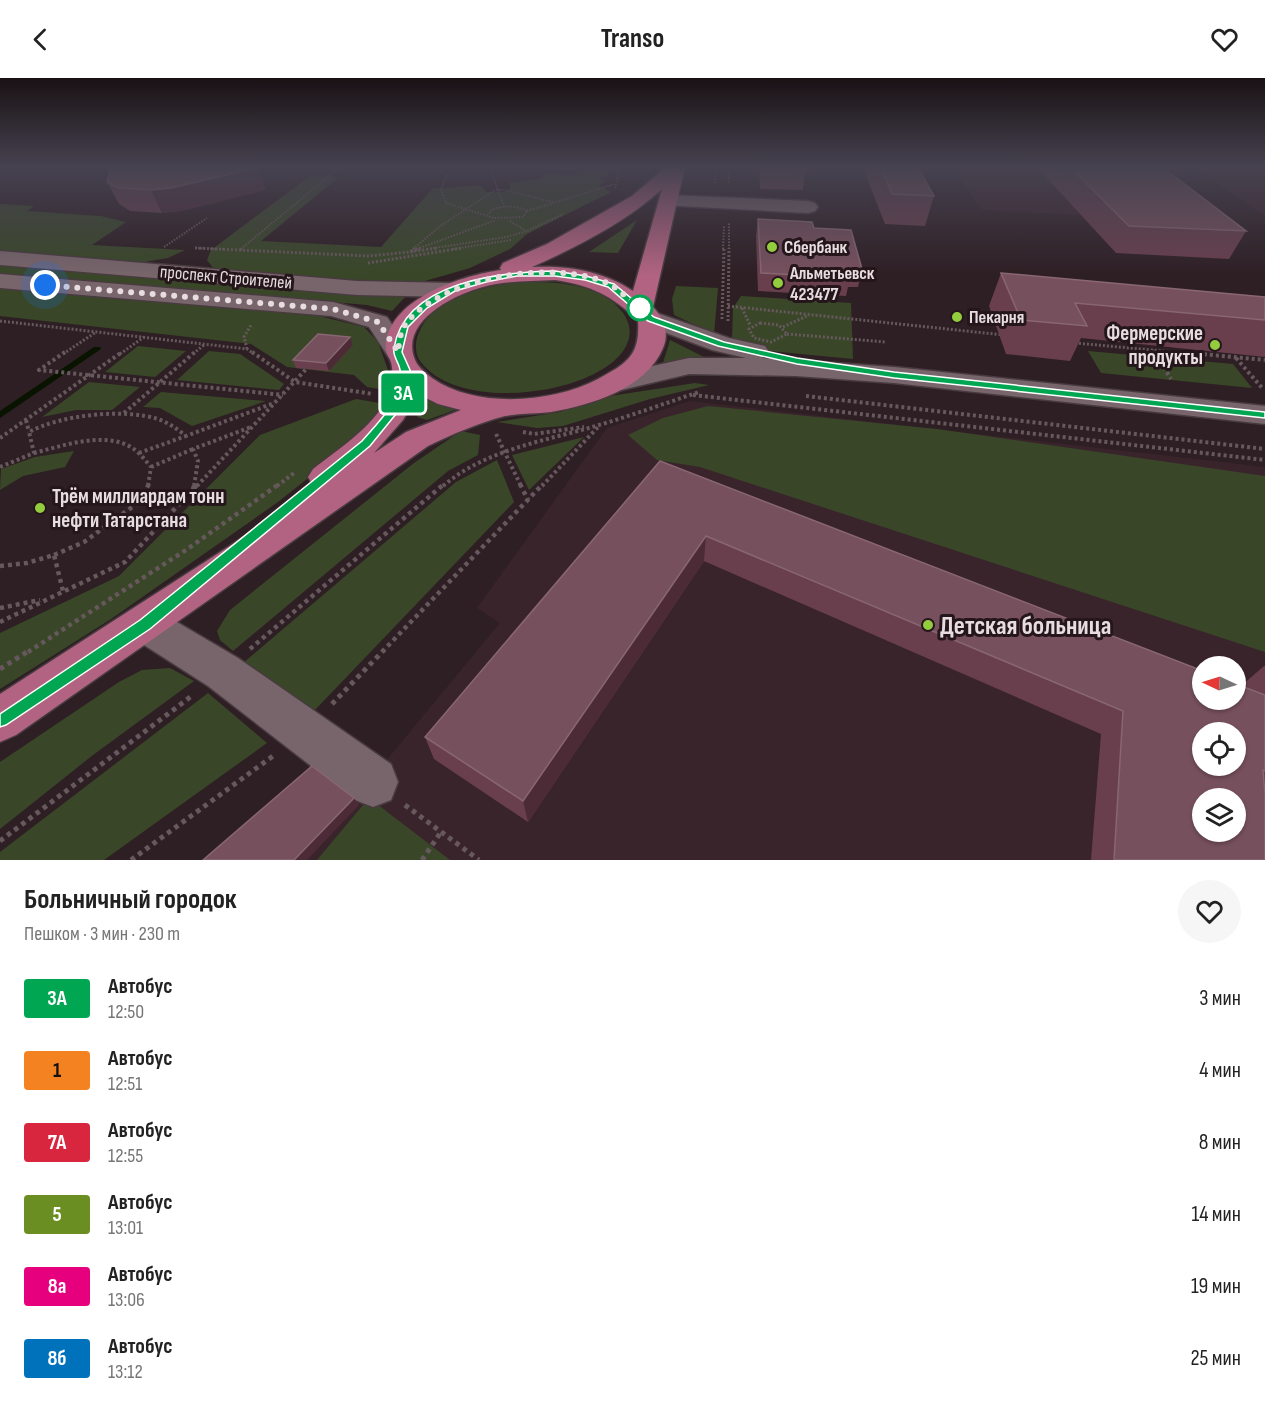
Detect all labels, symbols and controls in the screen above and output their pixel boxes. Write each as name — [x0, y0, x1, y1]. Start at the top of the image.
icon: back — [24, 23, 57, 56]
text: Transo — [601, 23, 664, 55]
icon: heart — [1208, 23, 1241, 56]
place label: Сбербанк — [784, 237, 848, 258]
marker: Сбербанк — [765, 240, 779, 254]
street label: проспект Строителей — [159, 261, 293, 294]
place label: Альметьевск 423477 — [789, 263, 875, 305]
your location — [30, 270, 60, 300]
marker: Альметьевск 423477 — [771, 276, 785, 290]
unlabelled marker — [627, 295, 653, 321]
place label: Пекарня — [969, 307, 1024, 328]
marker: Пекарня — [950, 310, 964, 324]
place label: Фермерские продукты — [1106, 321, 1203, 370]
marker: Фермерские продукты — [1208, 338, 1222, 352]
line badge: 3А — [376, 374, 430, 412]
text: 3А — [393, 381, 413, 406]
place label: Трём миллиардам тонн нефти Татарстана — [52, 484, 224, 533]
marker: Трём миллиардам тонн нефти Татарстана — [33, 501, 47, 515]
place label: Детская больница — [940, 611, 1111, 642]
marker: Детская больница — [921, 618, 935, 632]
north arrow — [1192, 656, 1246, 710]
map controls — [1192, 656, 1246, 842]
button: locate — [1192, 722, 1246, 776]
button: layers — [1192, 788, 1246, 842]
button: heart — [1178, 880, 1241, 943]
text: Больничный городок — [24, 883, 237, 916]
text: Пешком · 3 мин · 230 m — [24, 922, 180, 946]
text: Автобус — [108, 973, 173, 1000]
text: 3 мин — [1199, 985, 1241, 1012]
text: 3А — [47, 986, 67, 1011]
text: 12:50 — [108, 1000, 144, 1024]
text: Автобус — [108, 1045, 173, 1072]
text: 4 мин — [1199, 1057, 1241, 1084]
text: 1 — [53, 1058, 61, 1083]
text: 12:51 — [108, 1072, 142, 1096]
text: Автобус — [108, 1117, 173, 1144]
text: 8 мин — [1199, 1129, 1241, 1156]
text: 7А — [48, 1130, 66, 1155]
text: 12:55 — [108, 1144, 143, 1168]
text: Автобус — [108, 1189, 173, 1216]
text: 14 мин — [1191, 1201, 1241, 1228]
text: 5 — [52, 1202, 62, 1227]
text: 13:01 — [108, 1216, 143, 1240]
text: Автобус — [108, 1261, 173, 1288]
text: 19 мин — [1191, 1273, 1241, 1300]
text: 8а — [48, 1274, 66, 1299]
text: 13:06 — [108, 1288, 145, 1312]
text: Автобус — [108, 1333, 173, 1360]
text: 25 мин — [1190, 1345, 1241, 1372]
text: 8б — [47, 1346, 67, 1371]
text: 13:12 — [108, 1360, 143, 1384]

